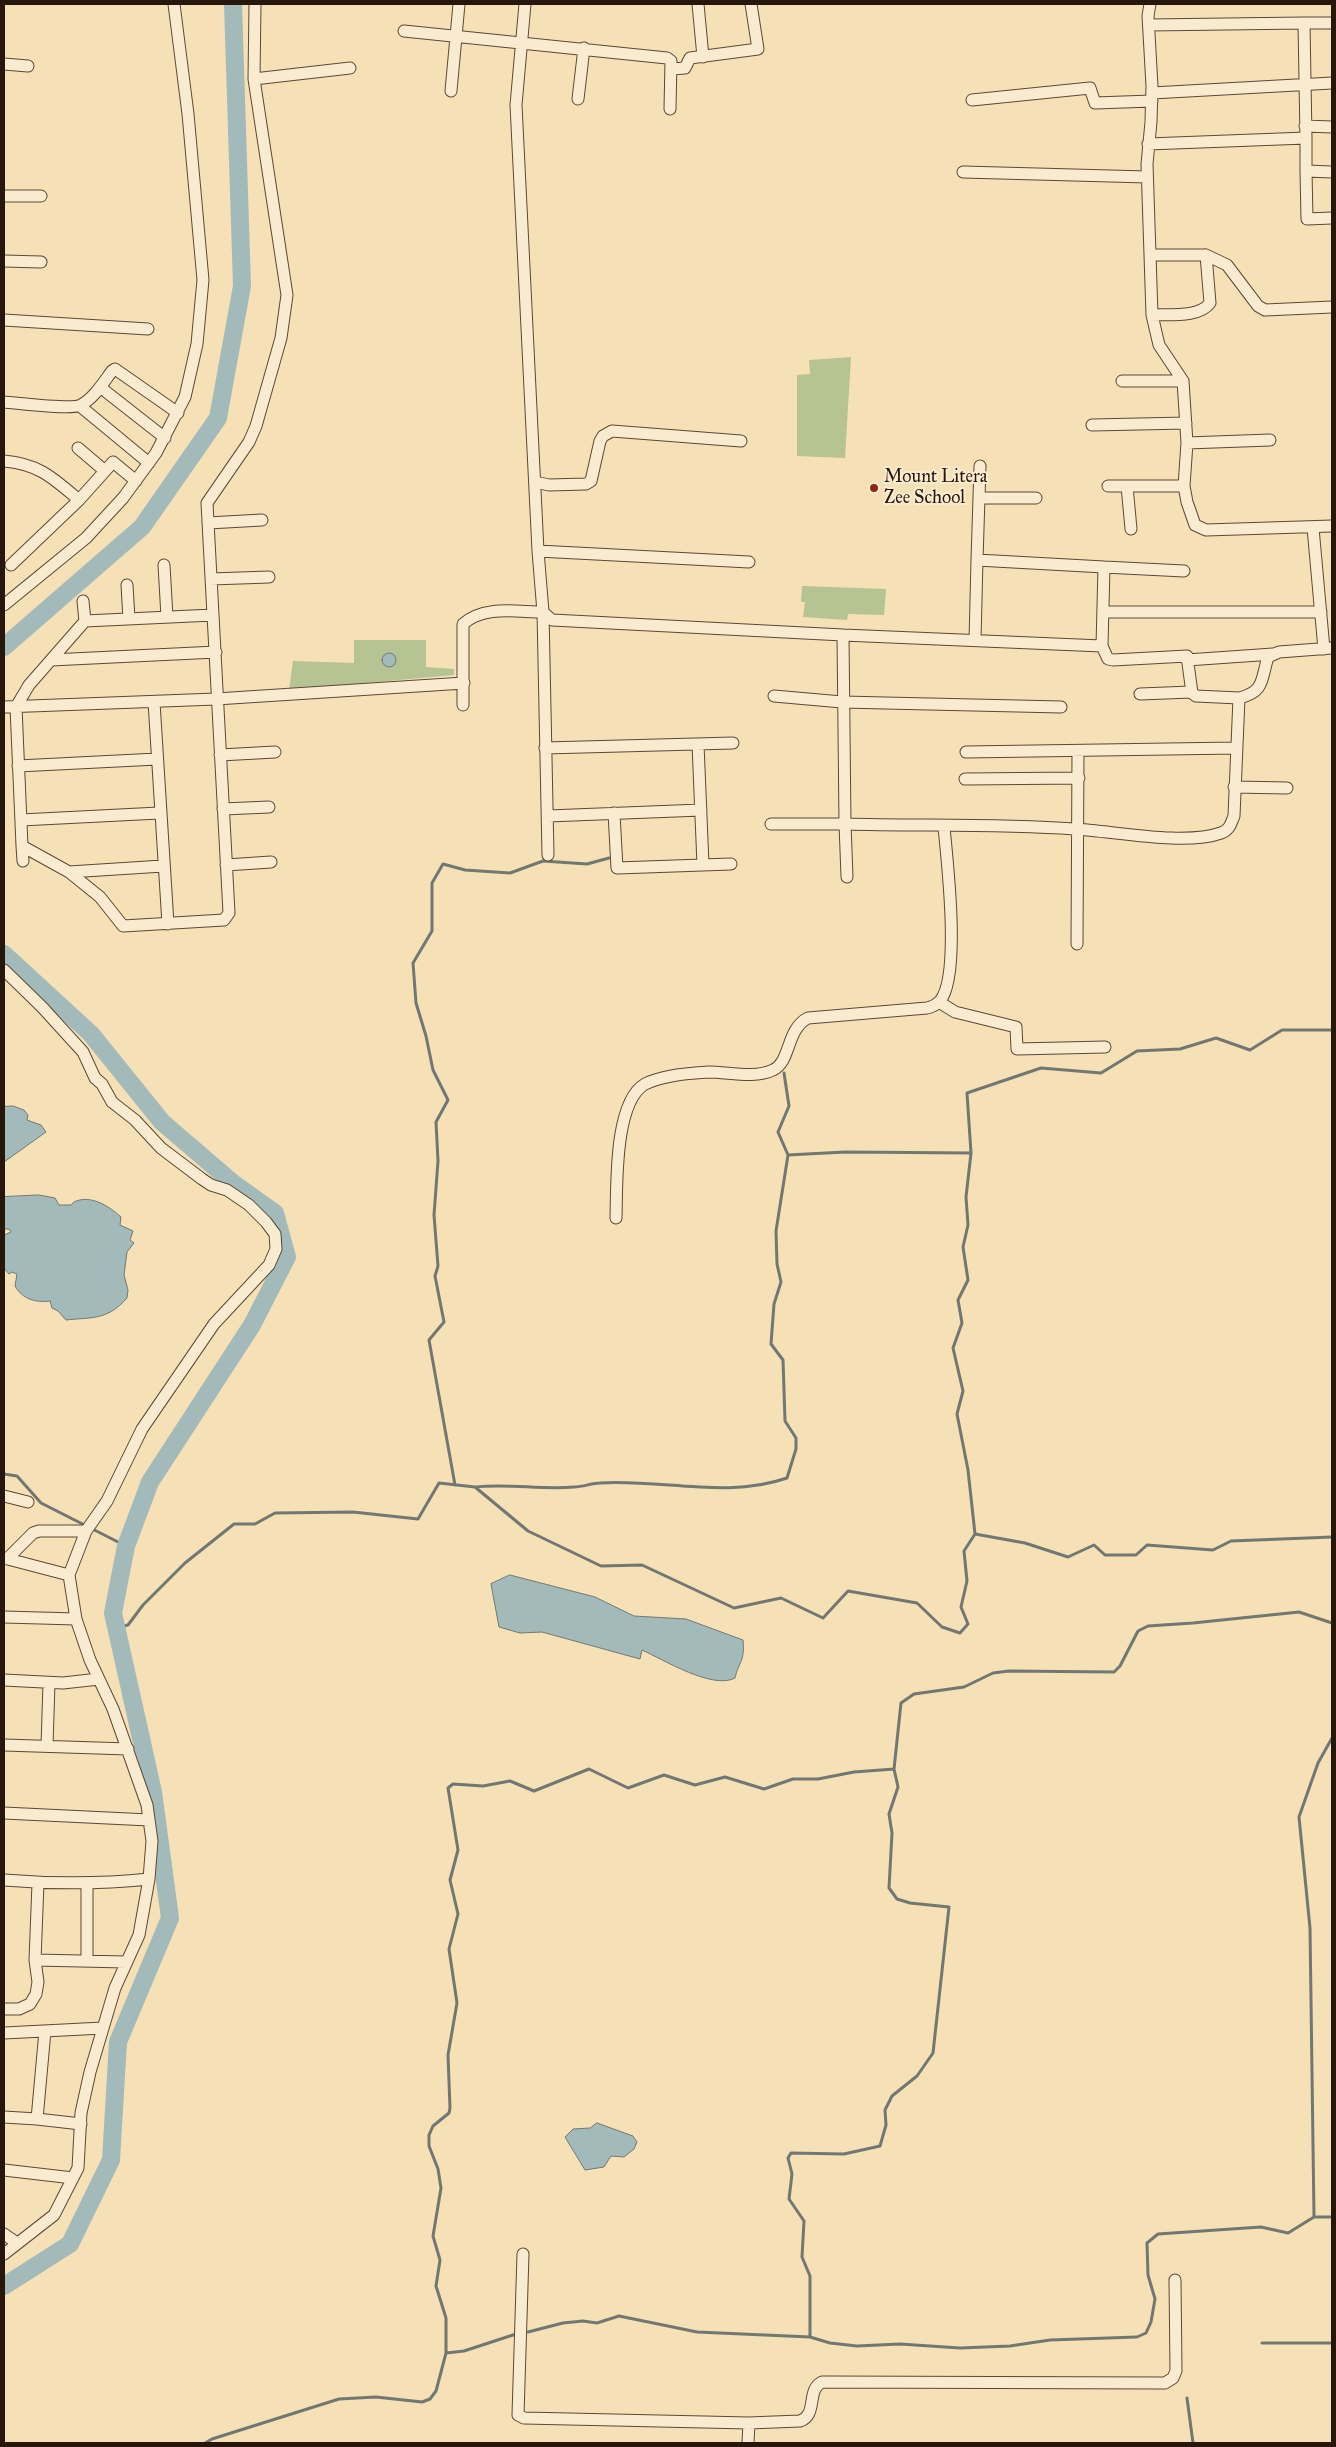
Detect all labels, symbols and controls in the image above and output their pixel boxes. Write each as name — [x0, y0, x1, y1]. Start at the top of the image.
place label: Mount Litera Zee School — [884, 467, 987, 509]
marker: Mount Litera Zee School — [868, 482, 880, 494]

